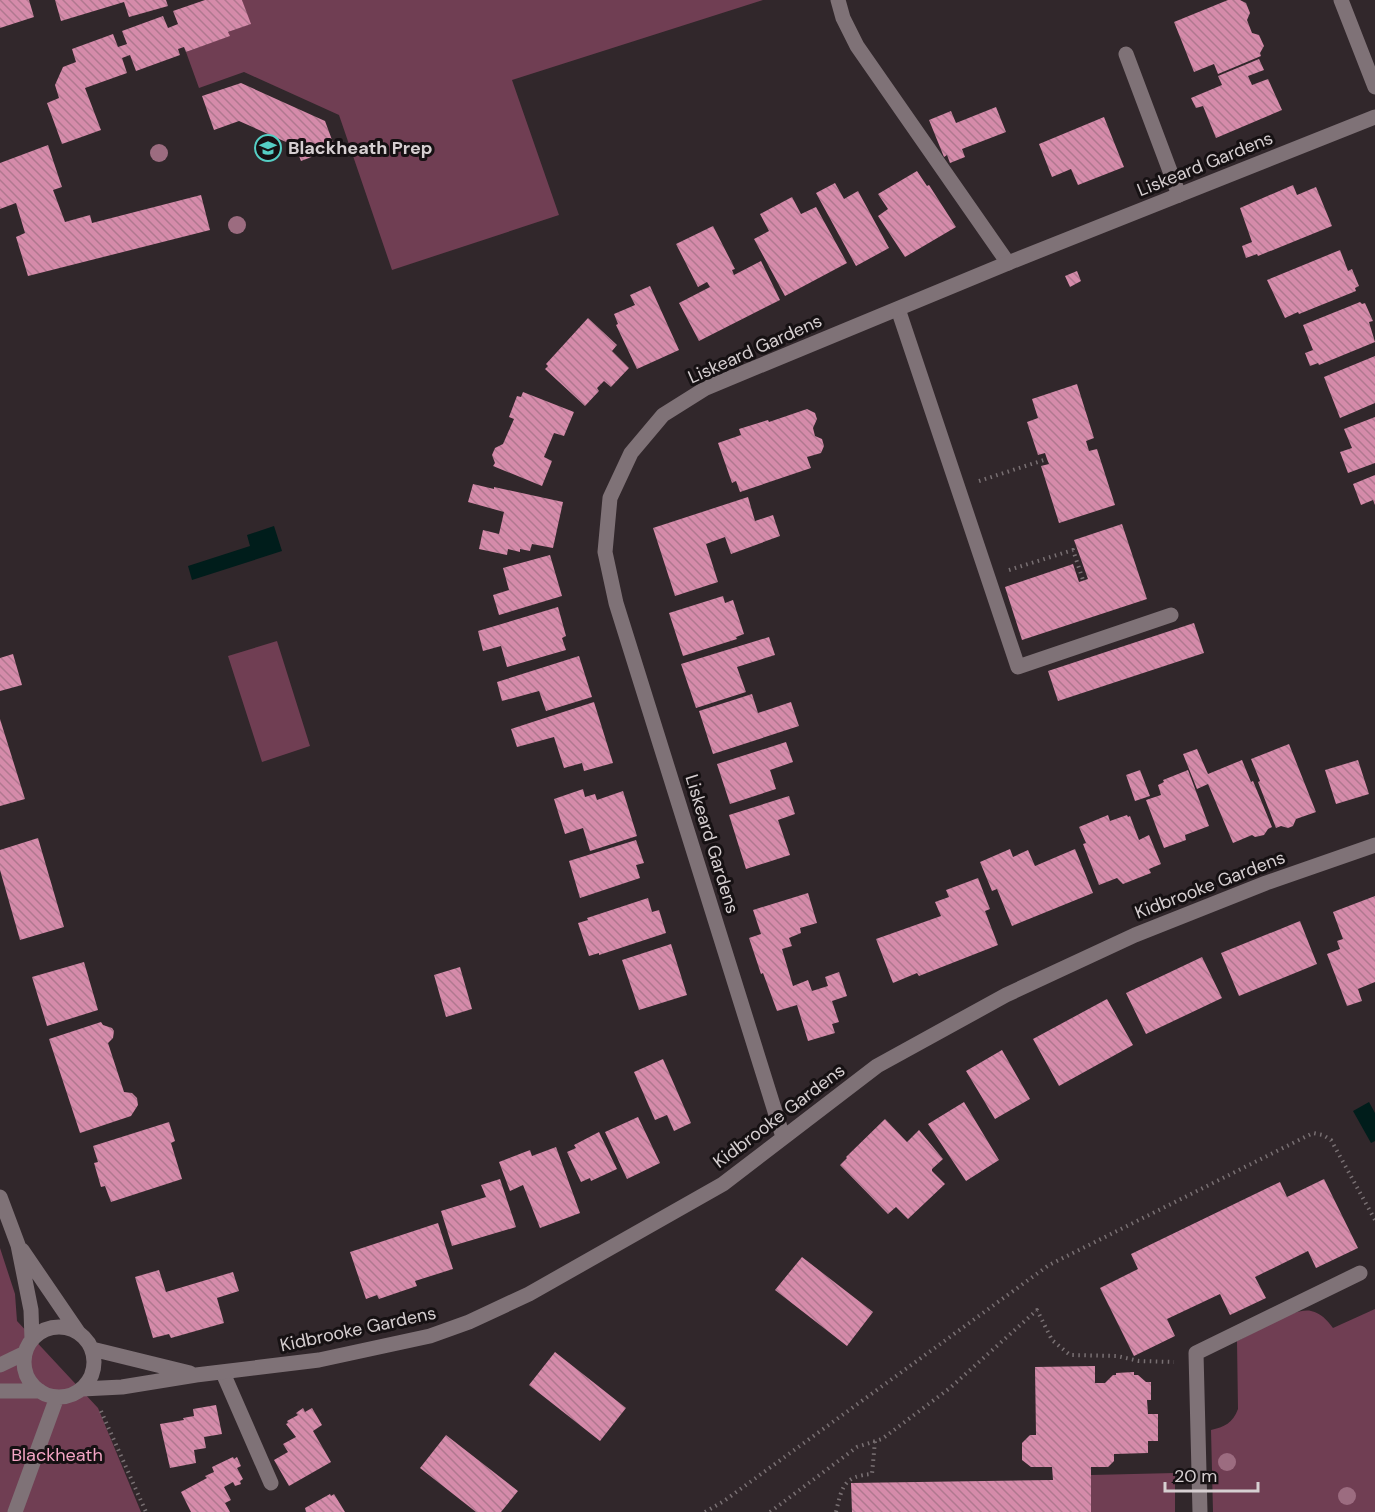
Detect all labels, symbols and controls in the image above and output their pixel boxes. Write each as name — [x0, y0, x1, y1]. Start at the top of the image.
street label: Liskeard Gardens — [1134, 126, 1276, 202]
school or university icon: Blackheath Prep — [253, 133, 283, 163]
place label: Blackheath Prep — [288, 136, 433, 160]
street label: Liskeard Gardens — [684, 309, 826, 389]
street label: Liskeard Gardens — [679, 771, 745, 917]
street label: Kidbrooke Gardens — [1131, 845, 1289, 925]
street label: Kidbrooke Gardens — [708, 1059, 850, 1173]
street label: Kidbrooke Gardens — [278, 1301, 438, 1357]
park label: Blackheath — [11, 1443, 103, 1467]
scale bar — [1165, 1455, 1258, 1493]
text: 20 m — [1174, 1464, 1217, 1488]

